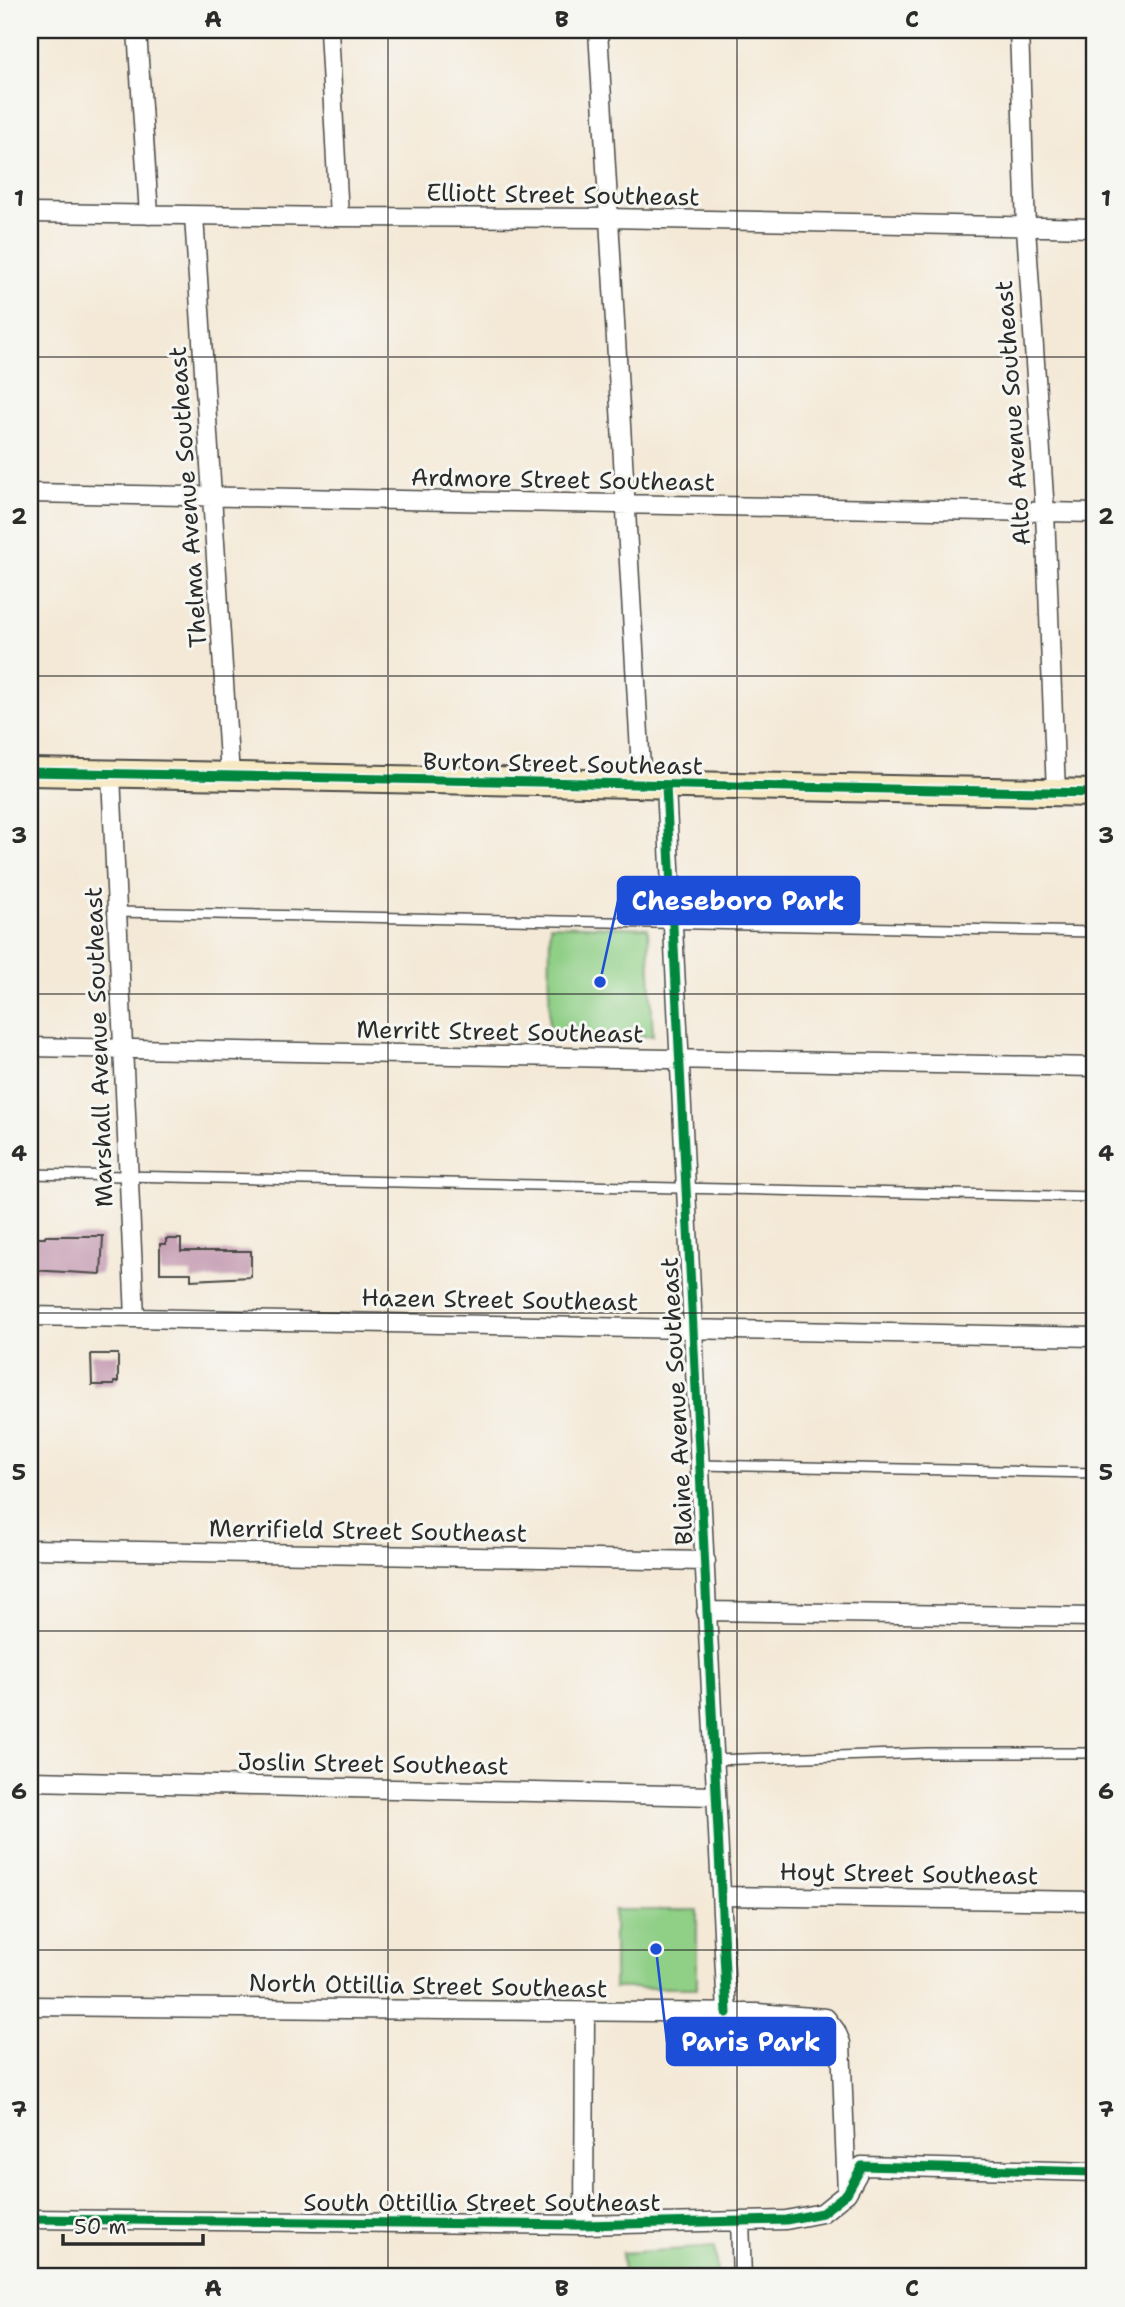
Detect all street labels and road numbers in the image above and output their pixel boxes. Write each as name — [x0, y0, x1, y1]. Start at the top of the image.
street label: Elliott Street Southeast — [426, 177, 700, 213]
street label: Alto Avenue Southeast — [988, 279, 1038, 547]
street label: Thelma Avenue Southeast — [162, 345, 214, 649]
street label: Ardmore Street Southeast — [411, 461, 715, 499]
street label: Burton Street Southeast — [423, 746, 703, 782]
street label: Marshall Avenue Southeast — [77, 886, 121, 1208]
street label: Merritt Street Southeast — [356, 1013, 644, 1051]
street label: Blaine Avenue Southeast — [653, 1256, 701, 1546]
street label: Hazen Street Southeast — [361, 1282, 639, 1318]
street label: Merrifield Street Southeast — [209, 1512, 527, 1550]
street label: Joslin Street Southeast — [237, 1746, 509, 1782]
street label: Hoyt Street Southeast — [779, 1856, 1039, 1892]
street label: North Ottillia Street Southeast — [248, 1967, 608, 2005]
street label: South Ottillia Street Southeast — [303, 2187, 661, 2219]

